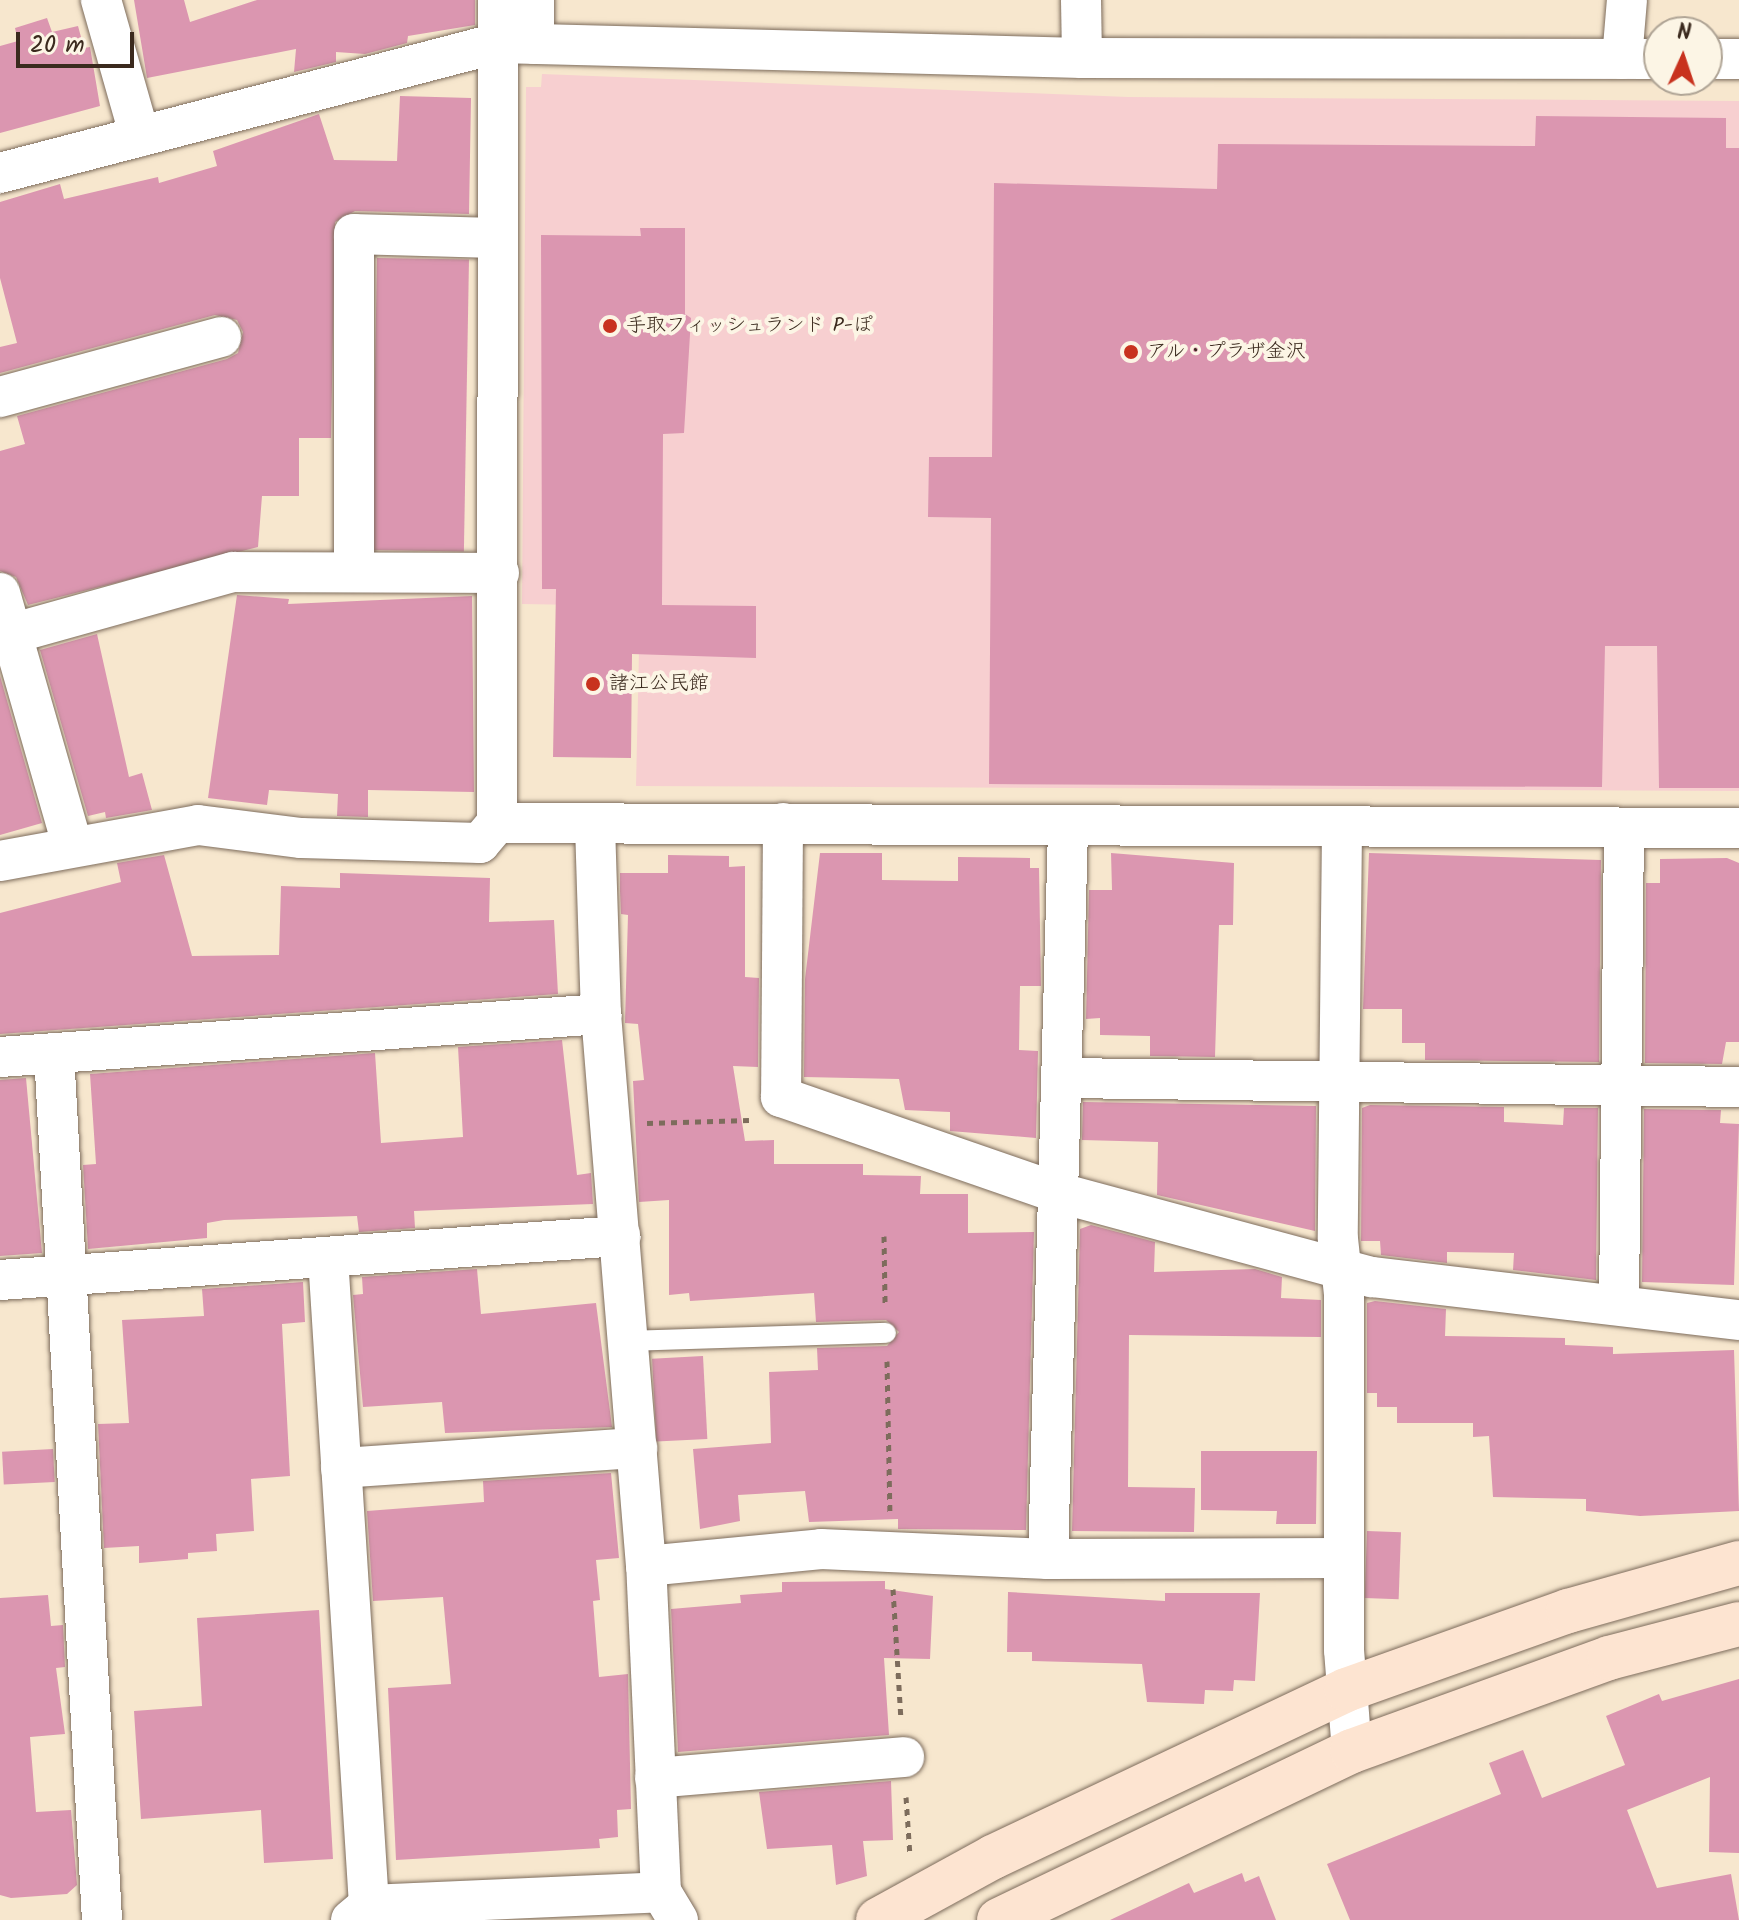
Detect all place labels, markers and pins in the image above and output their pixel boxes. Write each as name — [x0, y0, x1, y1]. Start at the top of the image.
place label: 手取フィッシュランド P-ぽ — [626, 314, 874, 338]
marker: 手取フィッシュランド P-ぽ — [601, 317, 619, 335]
place label: アル・プラザ金沢 — [1147, 340, 1307, 364]
marker: アル・プラザ金沢 — [1122, 343, 1140, 361]
place label: 諸江公民館 — [609, 672, 709, 696]
marker: 諸江公民館 — [584, 675, 602, 693]

